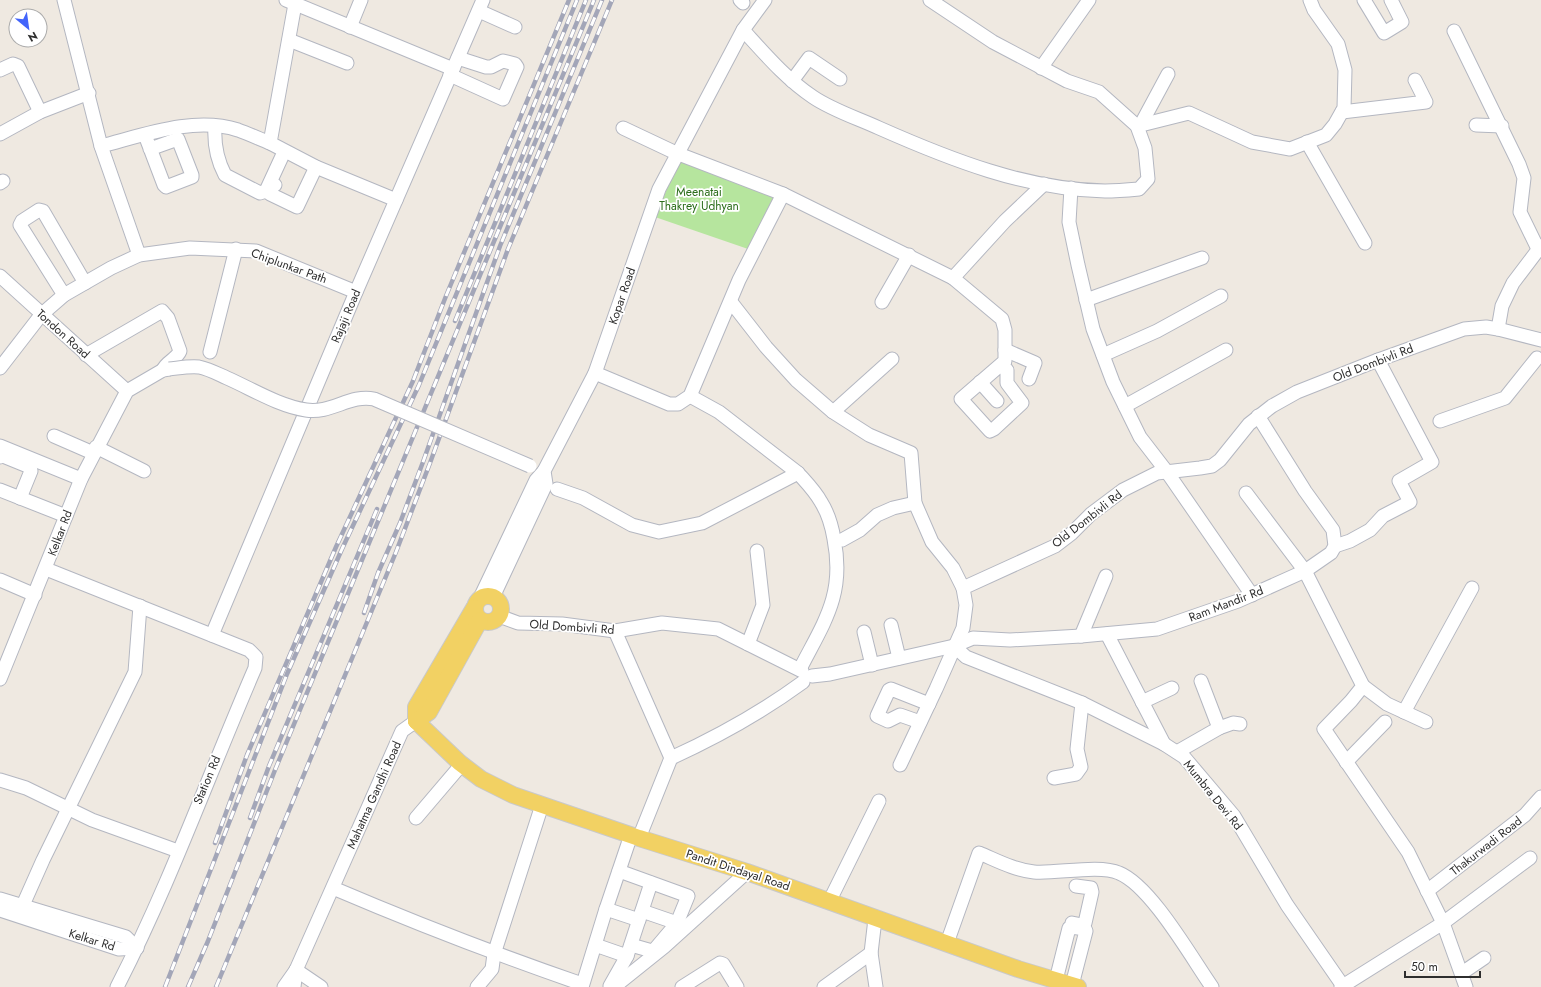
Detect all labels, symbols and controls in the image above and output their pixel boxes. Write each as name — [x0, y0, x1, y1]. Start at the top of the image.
north arrow — [8, 8, 48, 48]
text: N — [25, 28, 41, 46]
park label: Meenatai Thakrey Udhyan — [659, 183, 739, 215]
street label: Chiplunkar Path — [248, 244, 330, 288]
street label: Kopar Road — [604, 265, 640, 327]
street label: Rajaji Road — [327, 286, 365, 346]
street label: Tondon Road — [32, 305, 94, 363]
street label: Old Dombivli Rd — [1330, 339, 1416, 387]
street label: Old Dombivli Rd — [1048, 486, 1126, 552]
street label: Kelkar Rd — [43, 508, 77, 558]
street label: Ram Mandir Rd — [1186, 582, 1266, 626]
street label: Old Dombivli Rd — [529, 615, 615, 639]
street label: Mahatma Gandhi Road — [342, 738, 406, 852]
street label: Station Rd — [189, 753, 225, 807]
street label: Mumbra Devi Rd — [1179, 756, 1247, 834]
street label: Thakurwadi Road — [1446, 812, 1526, 880]
street label: Pandit Dindayal Road — [684, 845, 792, 895]
street label: Kelkar Rd — [67, 924, 117, 956]
scale bar — [1405, 953, 1480, 979]
text: 50 m — [1411, 958, 1438, 976]

